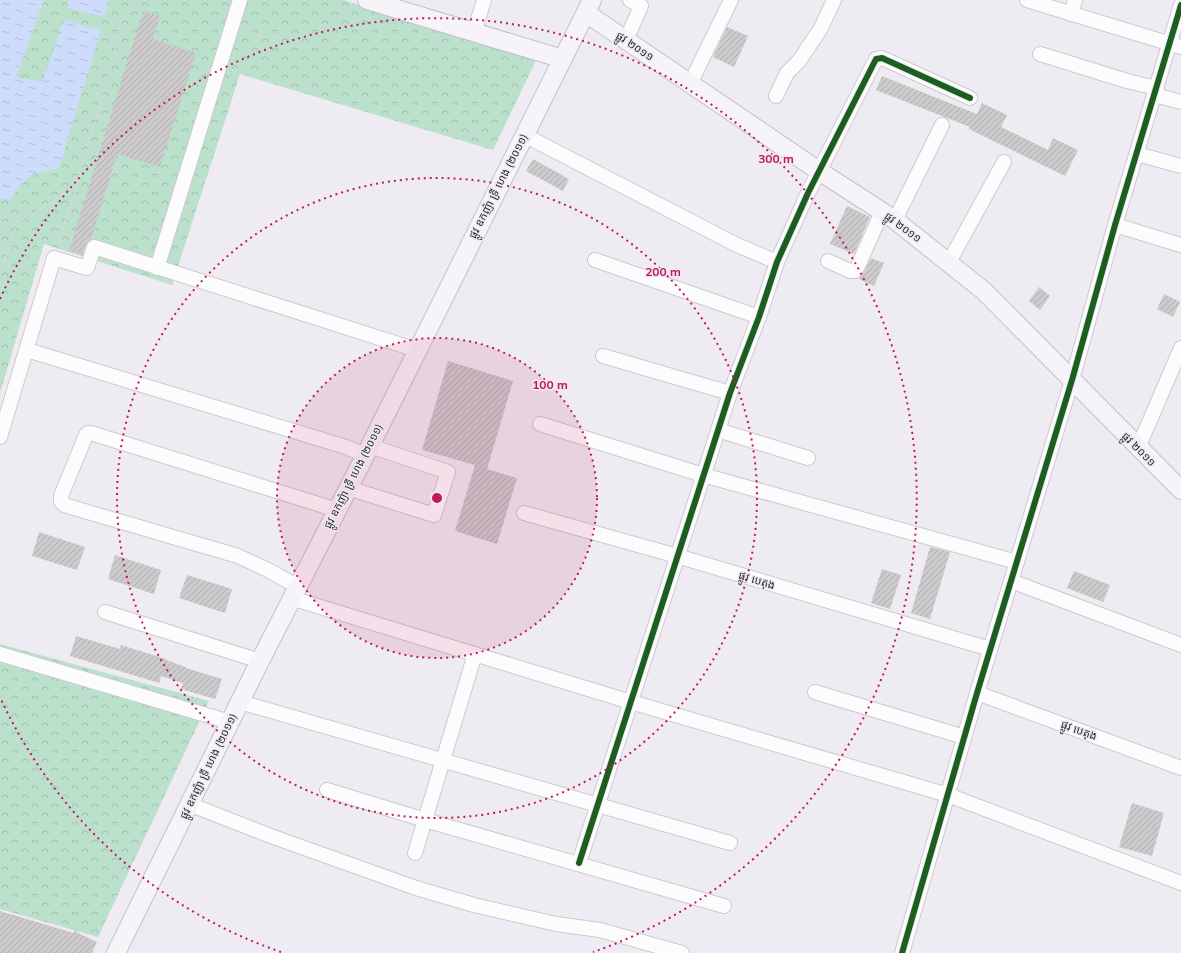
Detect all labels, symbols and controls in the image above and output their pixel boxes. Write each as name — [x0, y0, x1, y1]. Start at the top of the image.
street label: ផ្លូវ ២០១១ — [612, 28, 657, 66]
street label: ផ្លូវ ឧកញ៉ា ទ្រី ហេង (២០១១) — [465, 131, 533, 242]
text: 300 m — [758, 151, 794, 166]
street label: ផ្លូវ ២០១១ — [880, 209, 924, 248]
text: 200 m — [645, 264, 681, 279]
text: 100 m — [532, 377, 568, 392]
street label: ផ្លូវ ឧកញ៉ា ទ្រី ហេង (២០១១) — [320, 421, 388, 532]
street label: ផ្លូវ ២០១១ — [1117, 429, 1159, 471]
centre of rings — [430, 491, 444, 505]
street label: ផ្លូវ បេតុង — [736, 568, 777, 595]
street label: ផ្លូវ ឧកញ៉ា ទ្រី ហេង (២០១១) — [176, 711, 243, 823]
street label: ផ្លូវ បេតុង — [1058, 717, 1099, 746]

